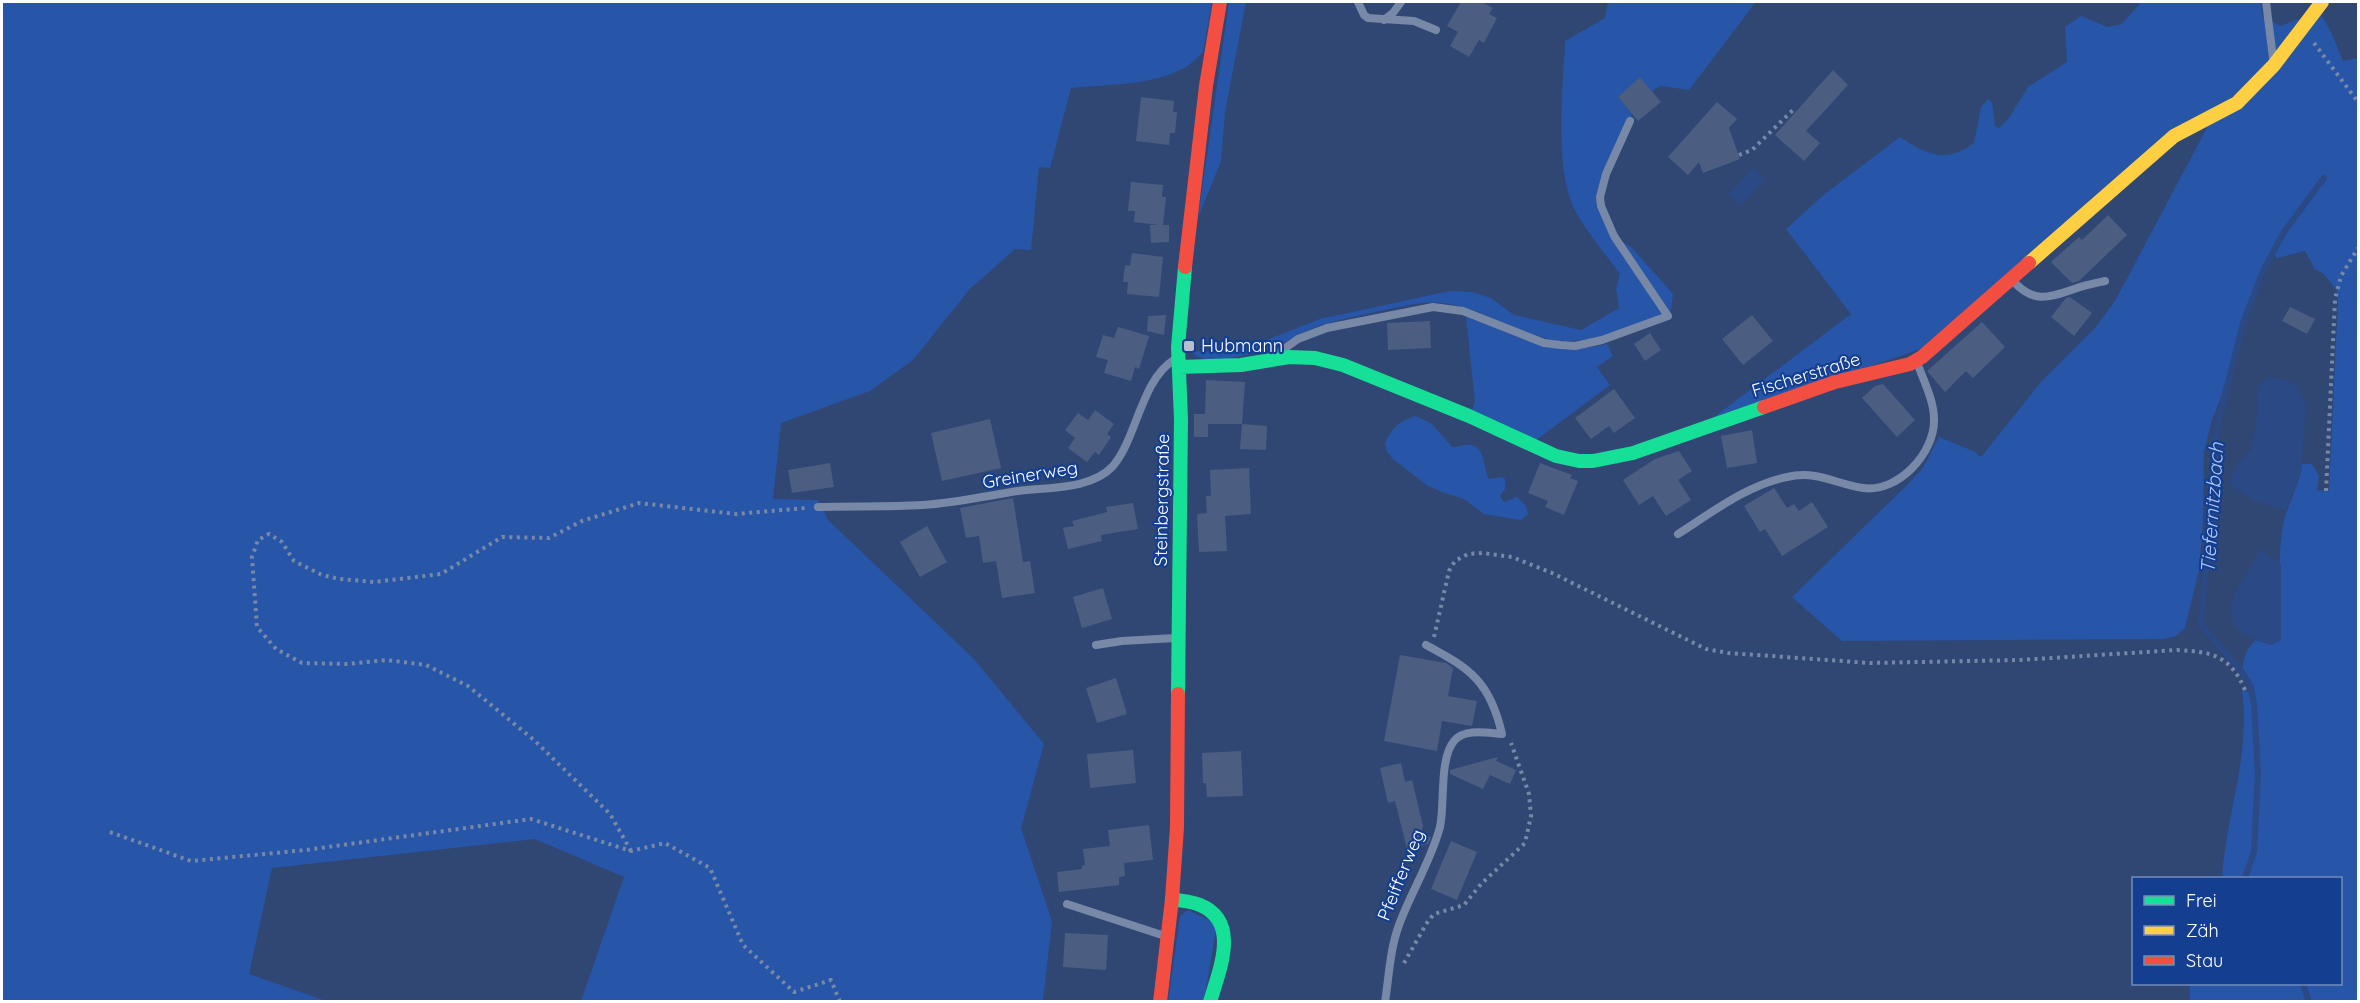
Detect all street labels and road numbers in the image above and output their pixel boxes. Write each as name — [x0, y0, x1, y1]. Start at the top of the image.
street label: Fischerstraße — [1749, 347, 1863, 402]
street label: Steinbergstraße — [1149, 434, 1174, 566]
street label: Greinerweg — [981, 456, 1079, 493]
street label: Pfeifferweg — [1372, 826, 1429, 924]

